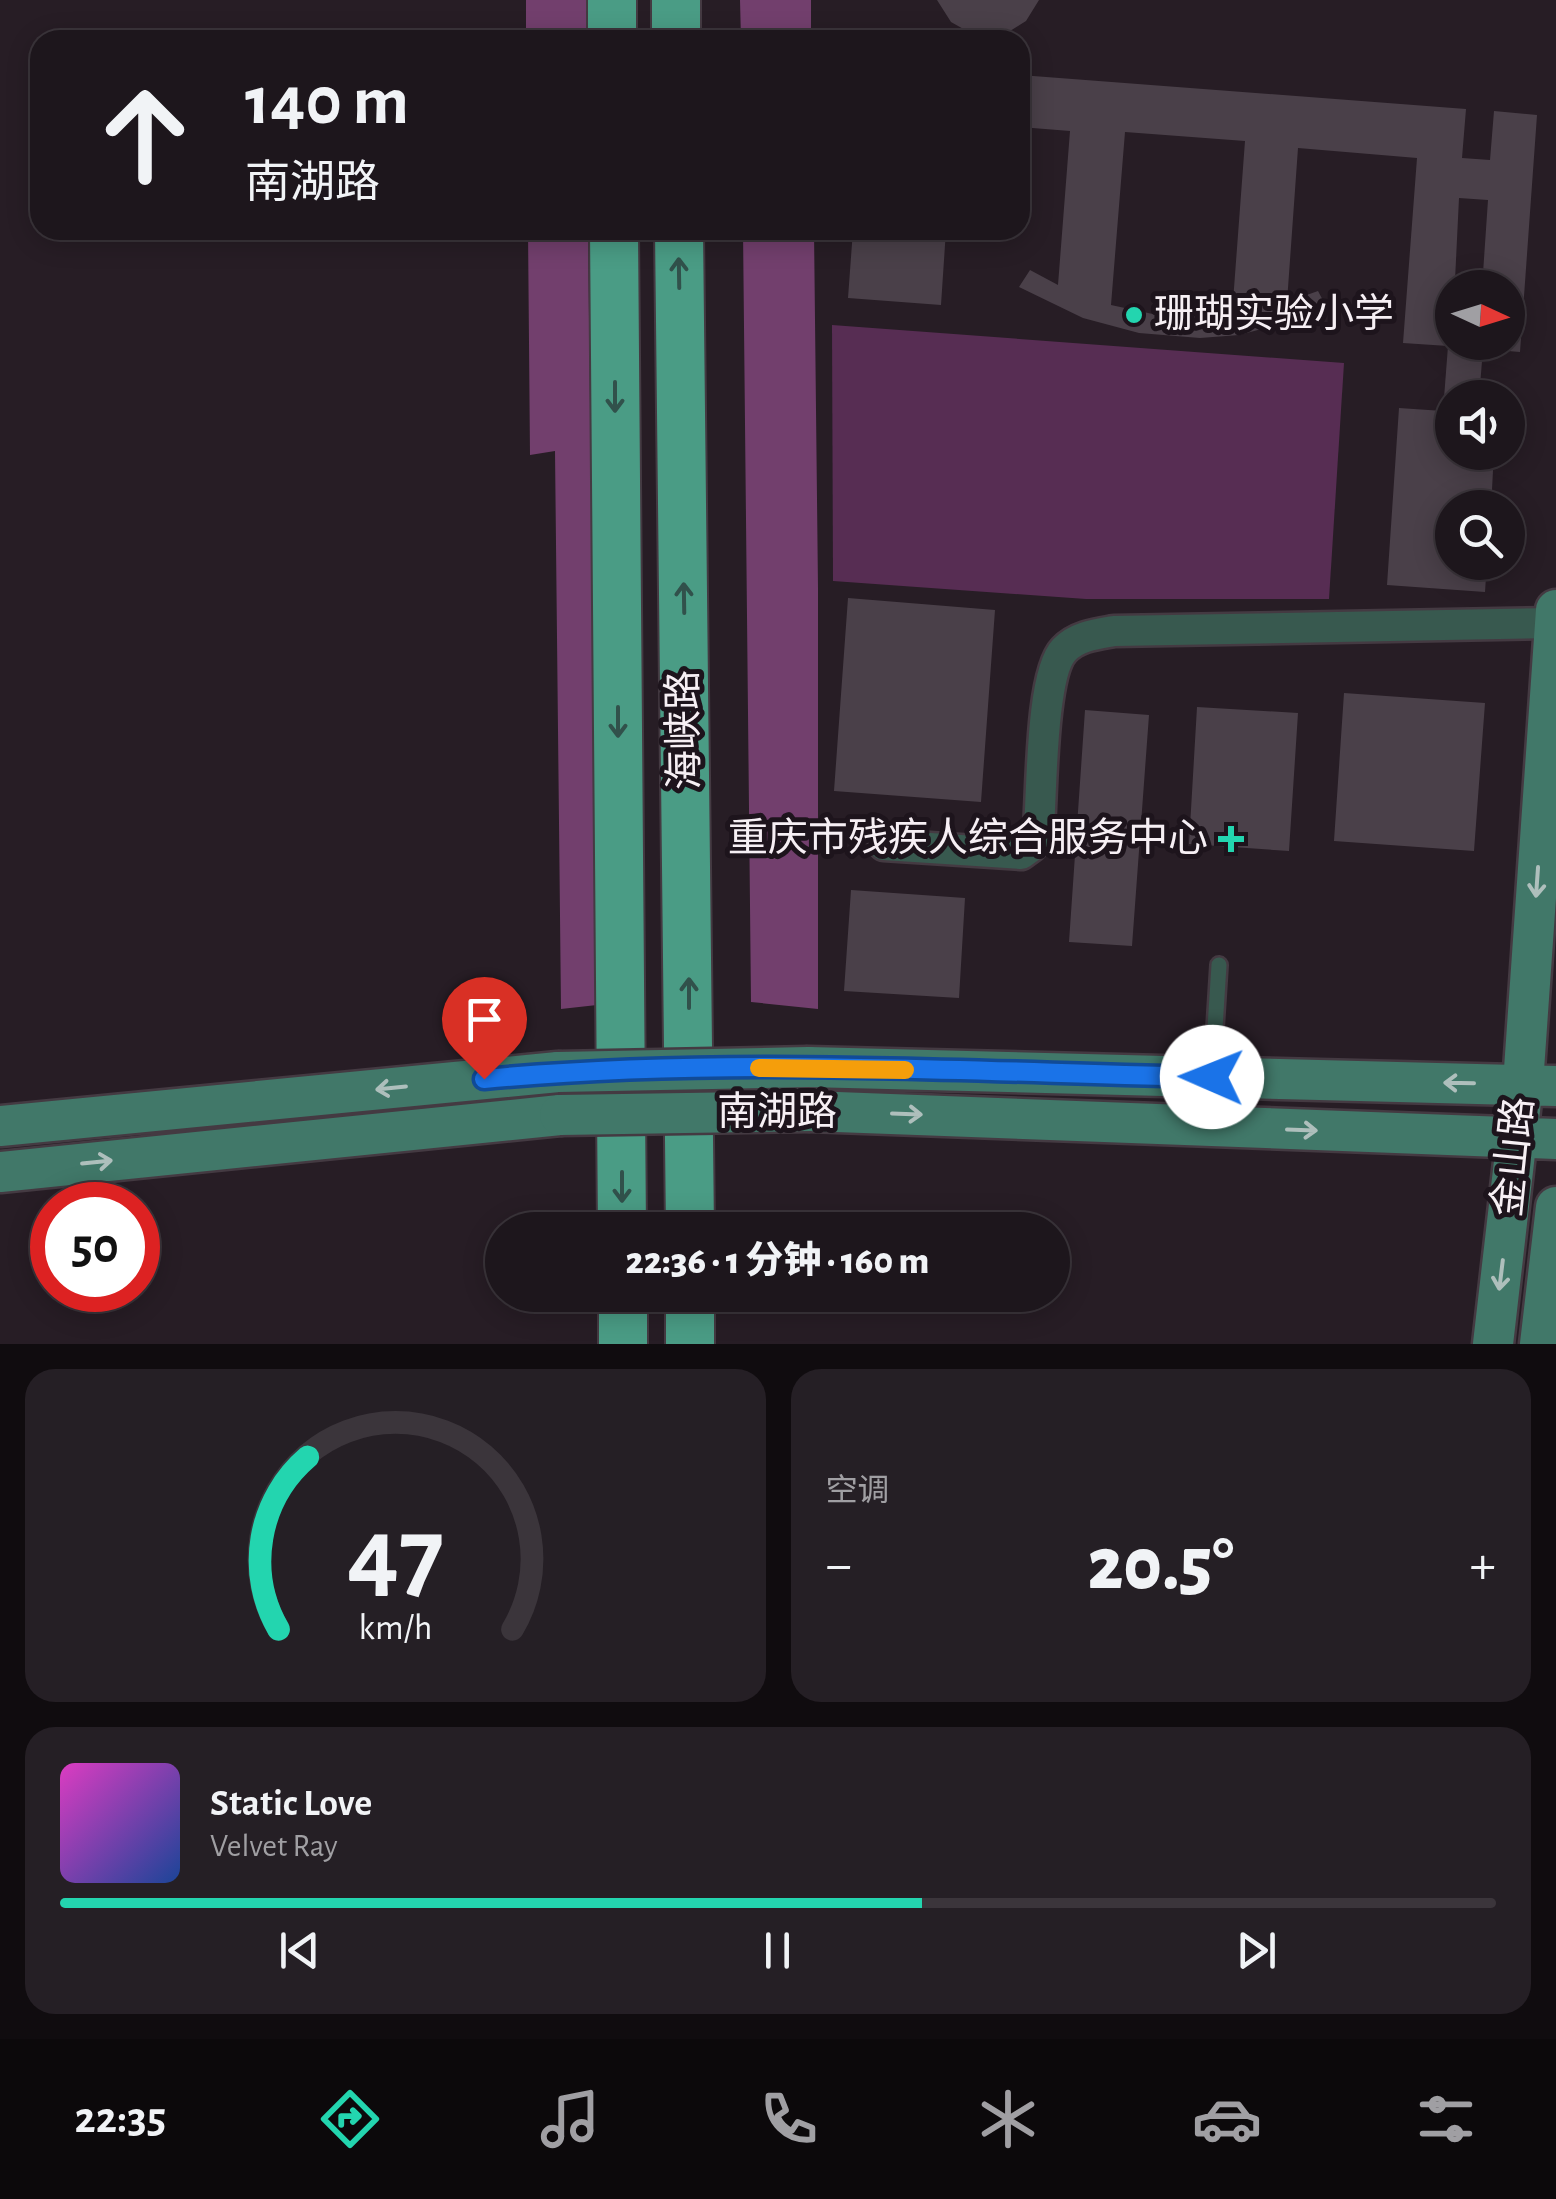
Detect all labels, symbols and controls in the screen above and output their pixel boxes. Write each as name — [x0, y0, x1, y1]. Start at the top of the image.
text: 140 m — [245, 67, 409, 137]
icon: ahead — [80, 70, 210, 200]
text: 南湖路 — [245, 161, 380, 206]
one-way arrow — [670, 257, 688, 290]
north arrow — [1435, 270, 1525, 360]
map controls — [1435, 270, 1525, 580]
place label: 珊瑚实验小学 — [1154, 293, 1394, 335]
marker: 珊瑚实验小学 — [1123, 304, 1145, 326]
one-way arrow — [606, 380, 624, 413]
button: sound — [1435, 380, 1525, 470]
button: search — [1435, 490, 1525, 580]
one-way arrow — [674, 582, 693, 614]
street label: 海峡路 — [662, 670, 706, 790]
one-way arrow — [608, 706, 628, 738]
place label: 重庆市残疾人综合服务中心 — [728, 817, 1208, 859]
marker: 重庆市残疾人综合服务中心 — [1218, 826, 1244, 852]
one-way arrow — [1527, 865, 1546, 897]
pin — [442, 977, 527, 1080]
one-way arrow — [679, 977, 698, 1009]
icon: arrive — [457, 992, 512, 1047]
position arrow — [1160, 1025, 1264, 1129]
one-way arrow — [1443, 1073, 1475, 1092]
one-way arrow — [376, 1079, 408, 1098]
street label: 南湖路 — [717, 1091, 837, 1133]
street label: 金山路 — [1485, 1095, 1540, 1219]
one-way arrow — [891, 1105, 923, 1124]
one-way arrow — [1286, 1120, 1318, 1139]
one-way arrow — [80, 1152, 113, 1171]
one-way arrow — [612, 1170, 632, 1203]
speed limit sign: 50 — [30, 1182, 160, 1312]
text: 22:36 · 1 分钟 · 160 m — [626, 1243, 929, 1281]
one-way arrow — [1491, 1258, 1510, 1290]
text: 空调 — [826, 1475, 890, 1507]
text: 47 — [347, 1504, 444, 1608]
text: 20.5° — [1087, 1528, 1234, 1603]
text: − — [826, 1538, 852, 1593]
text: + — [1470, 1538, 1496, 1593]
text: km/h — [358, 1610, 432, 1646]
text: Static Love — [210, 1785, 372, 1823]
text: Velvet Ray — [210, 1830, 338, 1862]
icon: previous — [272, 1923, 327, 1978]
icon: pause — [750, 1923, 805, 1978]
icon: next — [1229, 1923, 1284, 1978]
icon: directions — [315, 2084, 385, 2154]
icon: music — [535, 2084, 605, 2154]
icon: phone — [754, 2084, 824, 2154]
icon: climate — [973, 2084, 1043, 2154]
icon: car — [1192, 2084, 1262, 2154]
icon: filters — [1411, 2084, 1481, 2154]
text: 22:35 — [75, 2096, 166, 2141]

